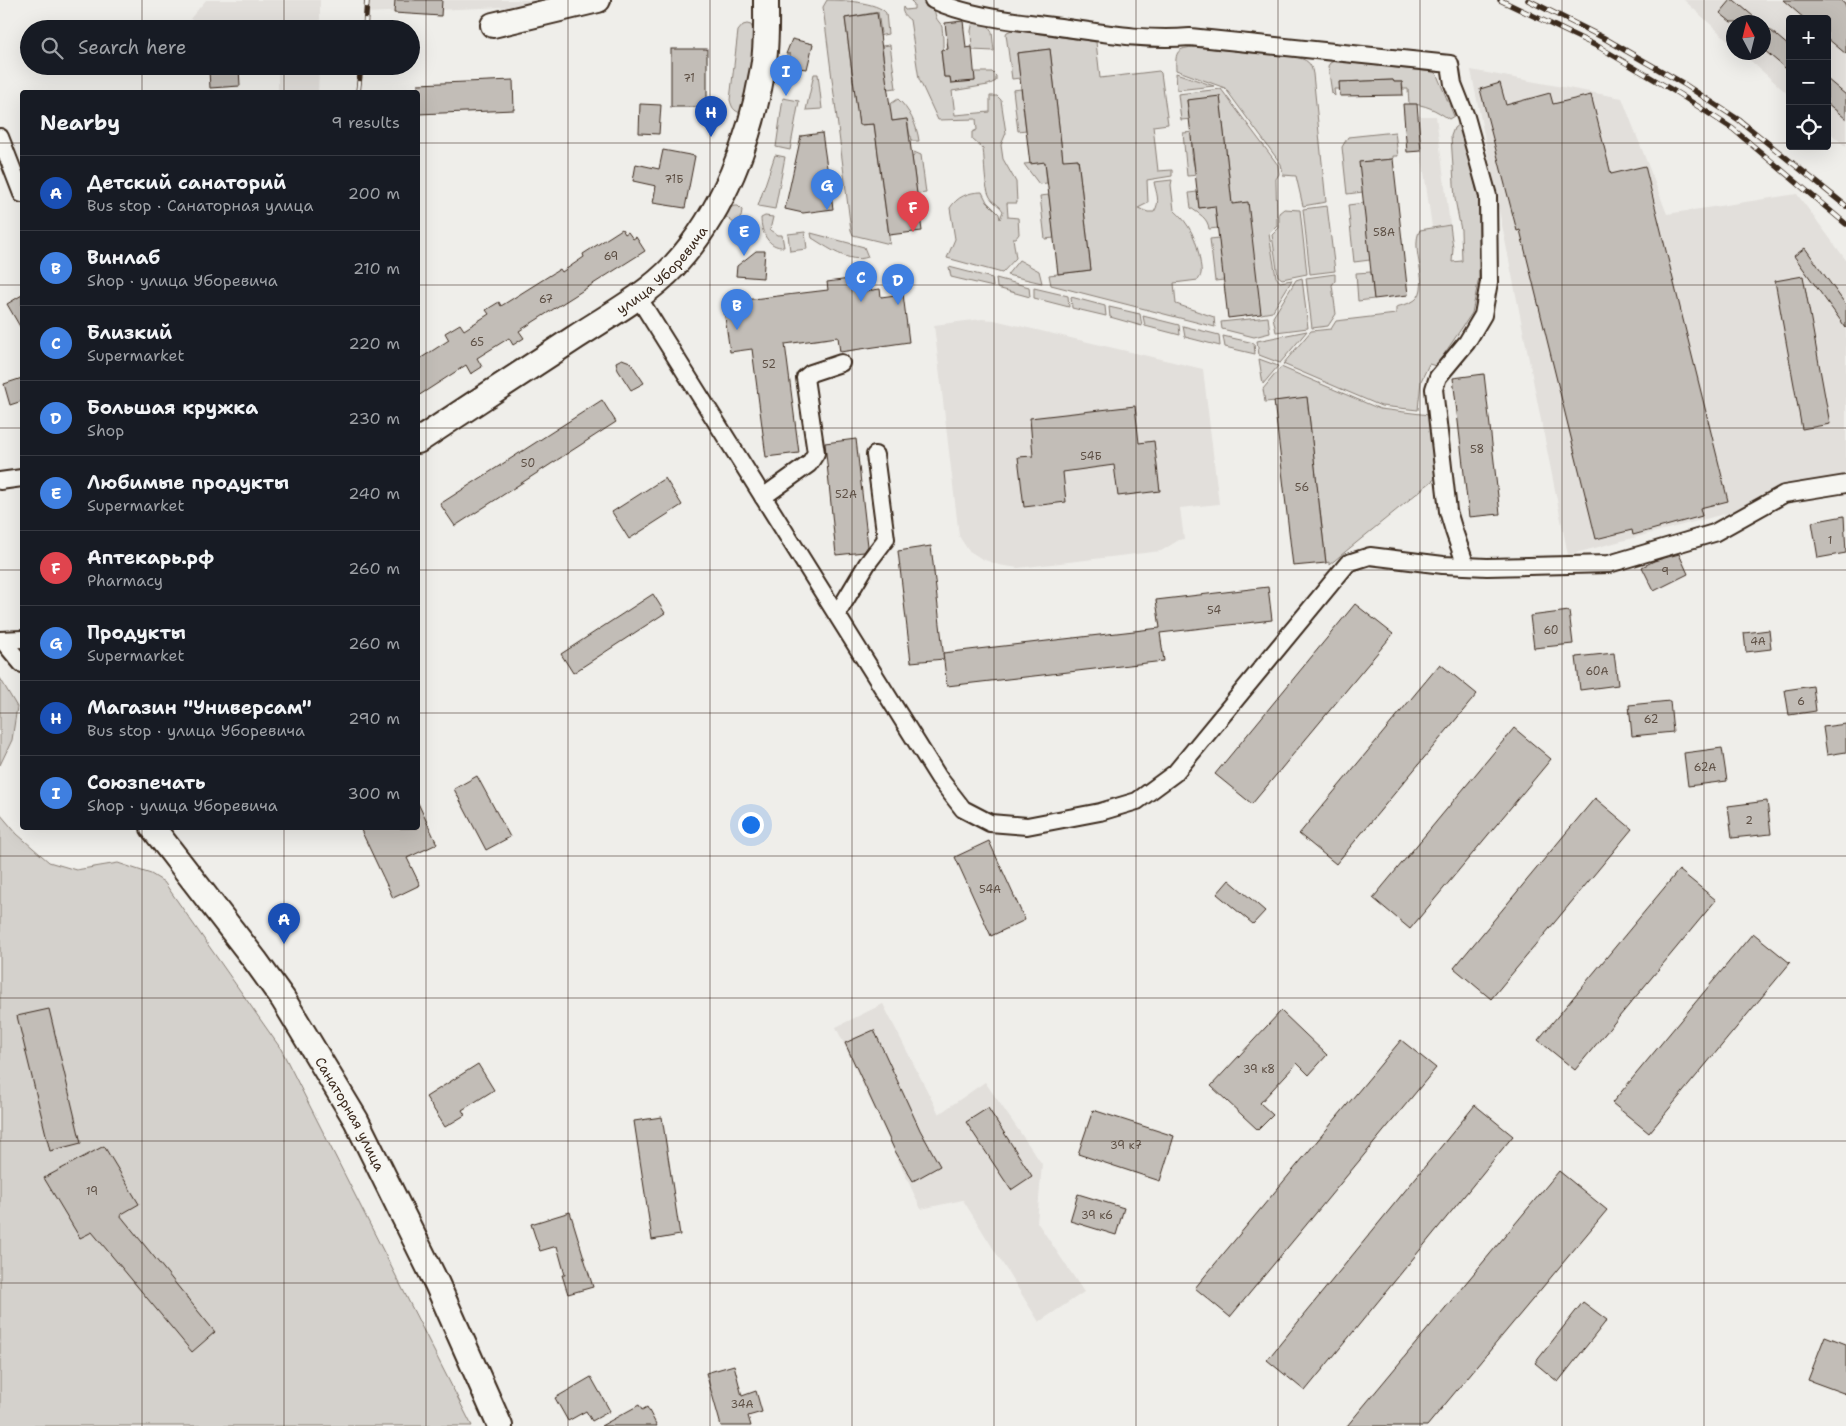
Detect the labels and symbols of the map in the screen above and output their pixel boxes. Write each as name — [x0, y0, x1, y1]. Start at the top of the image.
north arrow — [1726, 15, 1771, 60]
pin: I — [770, 55, 802, 96]
house number: 71 — [683, 71, 695, 86]
pin: H — [695, 96, 727, 137]
pin: G — [811, 169, 843, 210]
house number: 71Б — [664, 172, 684, 187]
pin: F — [897, 191, 929, 232]
pin: E — [728, 215, 760, 256]
street label: улица Уборевича — [613, 222, 712, 318]
house number: 58А — [1373, 225, 1395, 240]
house number: 69 — [604, 249, 618, 264]
pin: C — [845, 261, 877, 302]
pin: D — [882, 264, 914, 305]
pin: B — [721, 289, 753, 330]
house number: 67 — [539, 292, 553, 307]
house number: 65 — [470, 335, 484, 350]
house number: 52 — [762, 357, 776, 372]
house number: 58 — [1470, 442, 1484, 457]
house number: 54Б — [1080, 449, 1102, 464]
house number: 50 — [521, 456, 535, 471]
house number: 56 — [1295, 480, 1309, 495]
house number: 52А — [835, 487, 857, 502]
house number: 1 — [1828, 533, 1832, 548]
house number: 9 — [1661, 564, 1669, 579]
house number: 54 — [1207, 603, 1221, 618]
house number: 60 — [1543, 623, 1559, 638]
house number: 4А — [1750, 634, 1766, 649]
house number: 60А — [1585, 664, 1609, 679]
house number: 6 — [1797, 694, 1805, 709]
house number: 62 — [1644, 712, 1658, 727]
house number: 62А — [1694, 760, 1716, 775]
your location — [738, 812, 764, 838]
house number: 2 — [1745, 813, 1753, 828]
house number: 54А — [979, 882, 1001, 897]
pin: A — [268, 903, 300, 944]
street label: Санаторная улица — [311, 1053, 389, 1174]
house number: 39 к8 — [1243, 1062, 1275, 1077]
house number: 39 к7 — [1110, 1138, 1142, 1153]
house number: 19 — [86, 1184, 98, 1199]
house number: 39 к6 — [1081, 1208, 1113, 1223]
house number: 34А — [731, 1397, 753, 1412]

